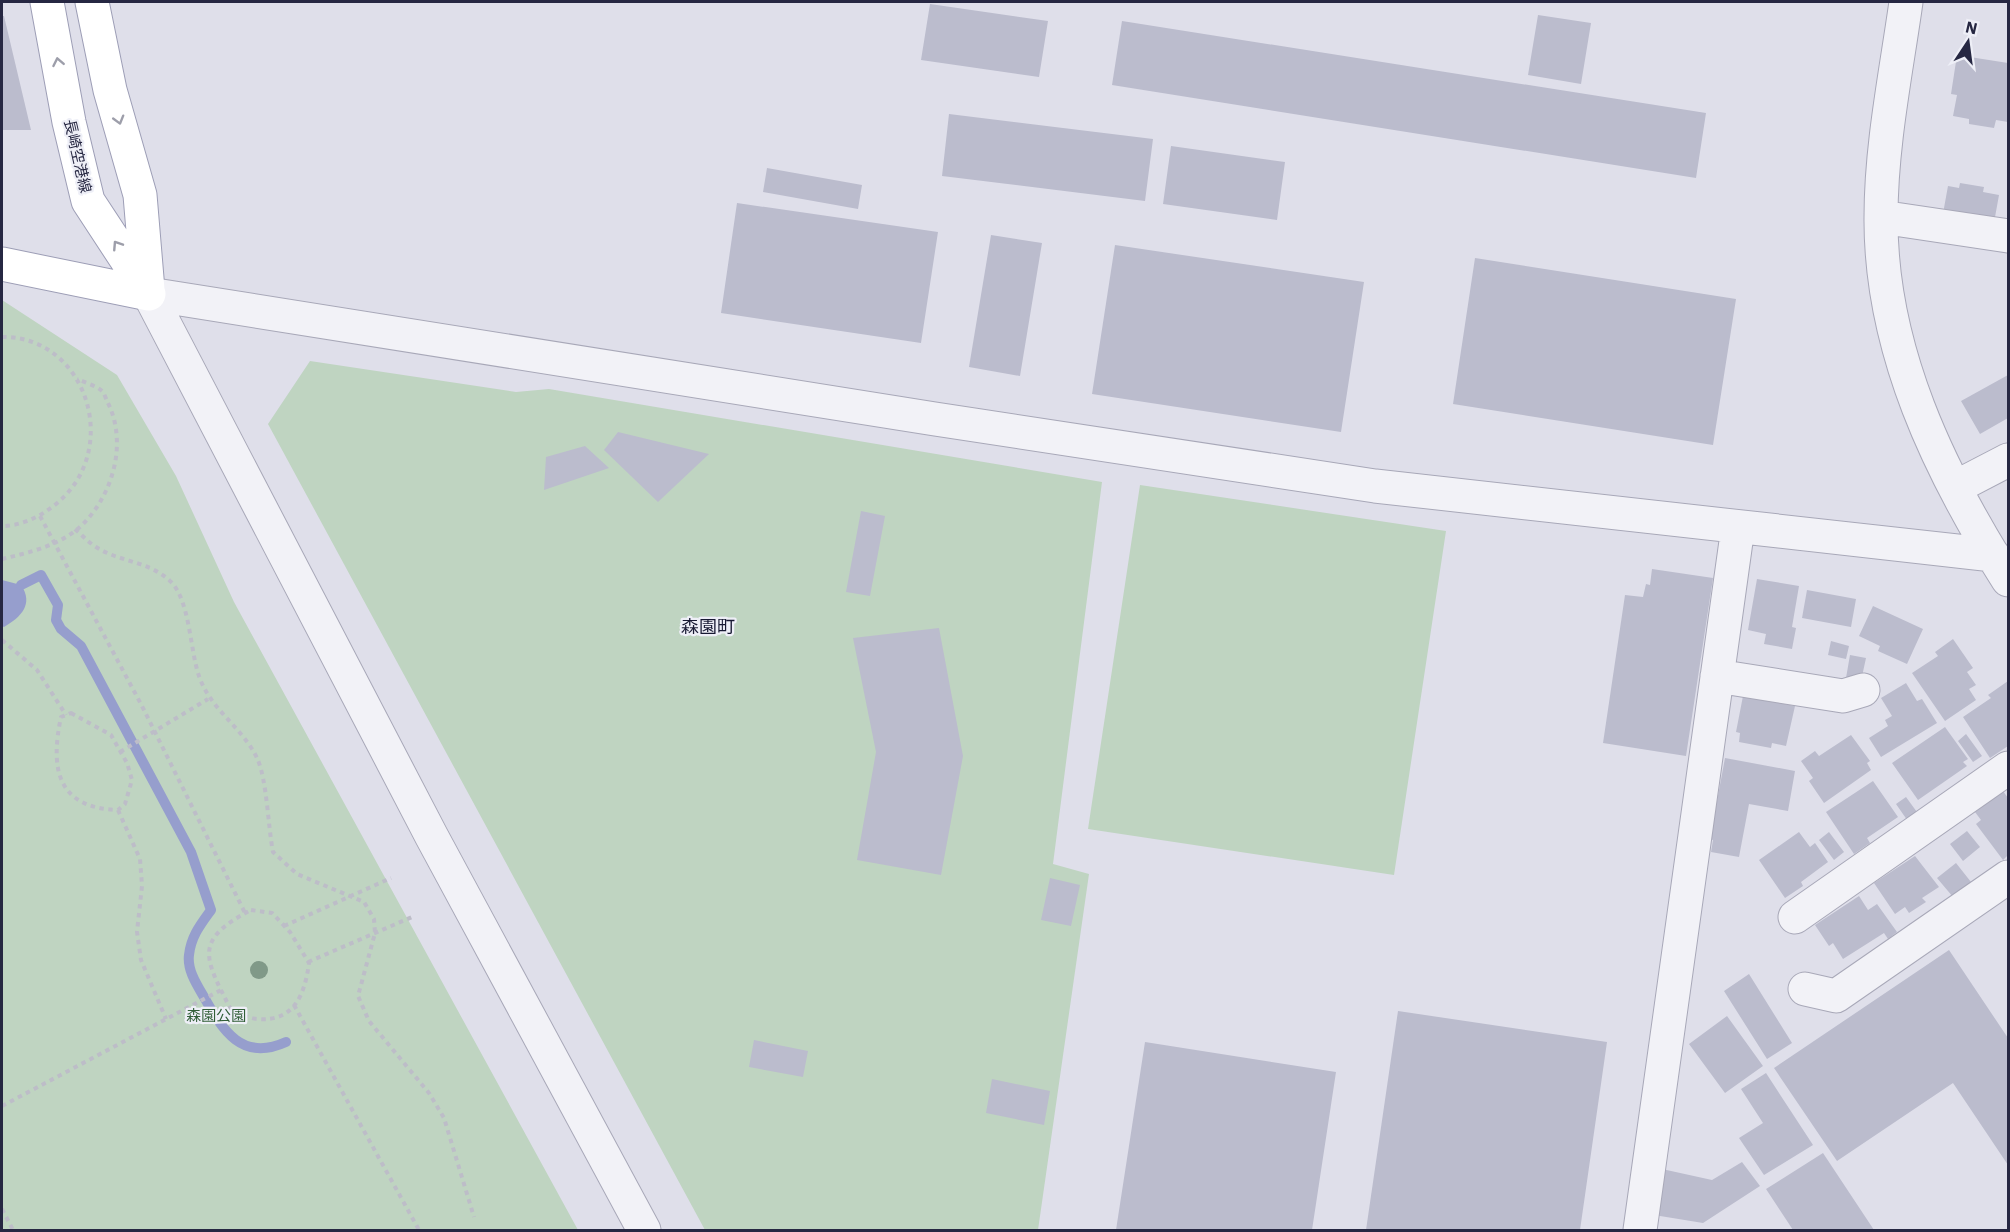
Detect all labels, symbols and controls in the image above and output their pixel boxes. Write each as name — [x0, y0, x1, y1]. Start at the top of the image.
north arrow — [1938, 12, 1998, 72]
text: N — [1963, 16, 1979, 38]
one-way arrow — [52, 57, 65, 67]
one-way arrow — [111, 115, 124, 125]
street label: 長崎空港線 — [60, 117, 96, 195]
one-way arrow — [113, 241, 124, 252]
district label: 森園町 — [681, 615, 735, 638]
park label: 森園公園 — [186, 1006, 246, 1025]

